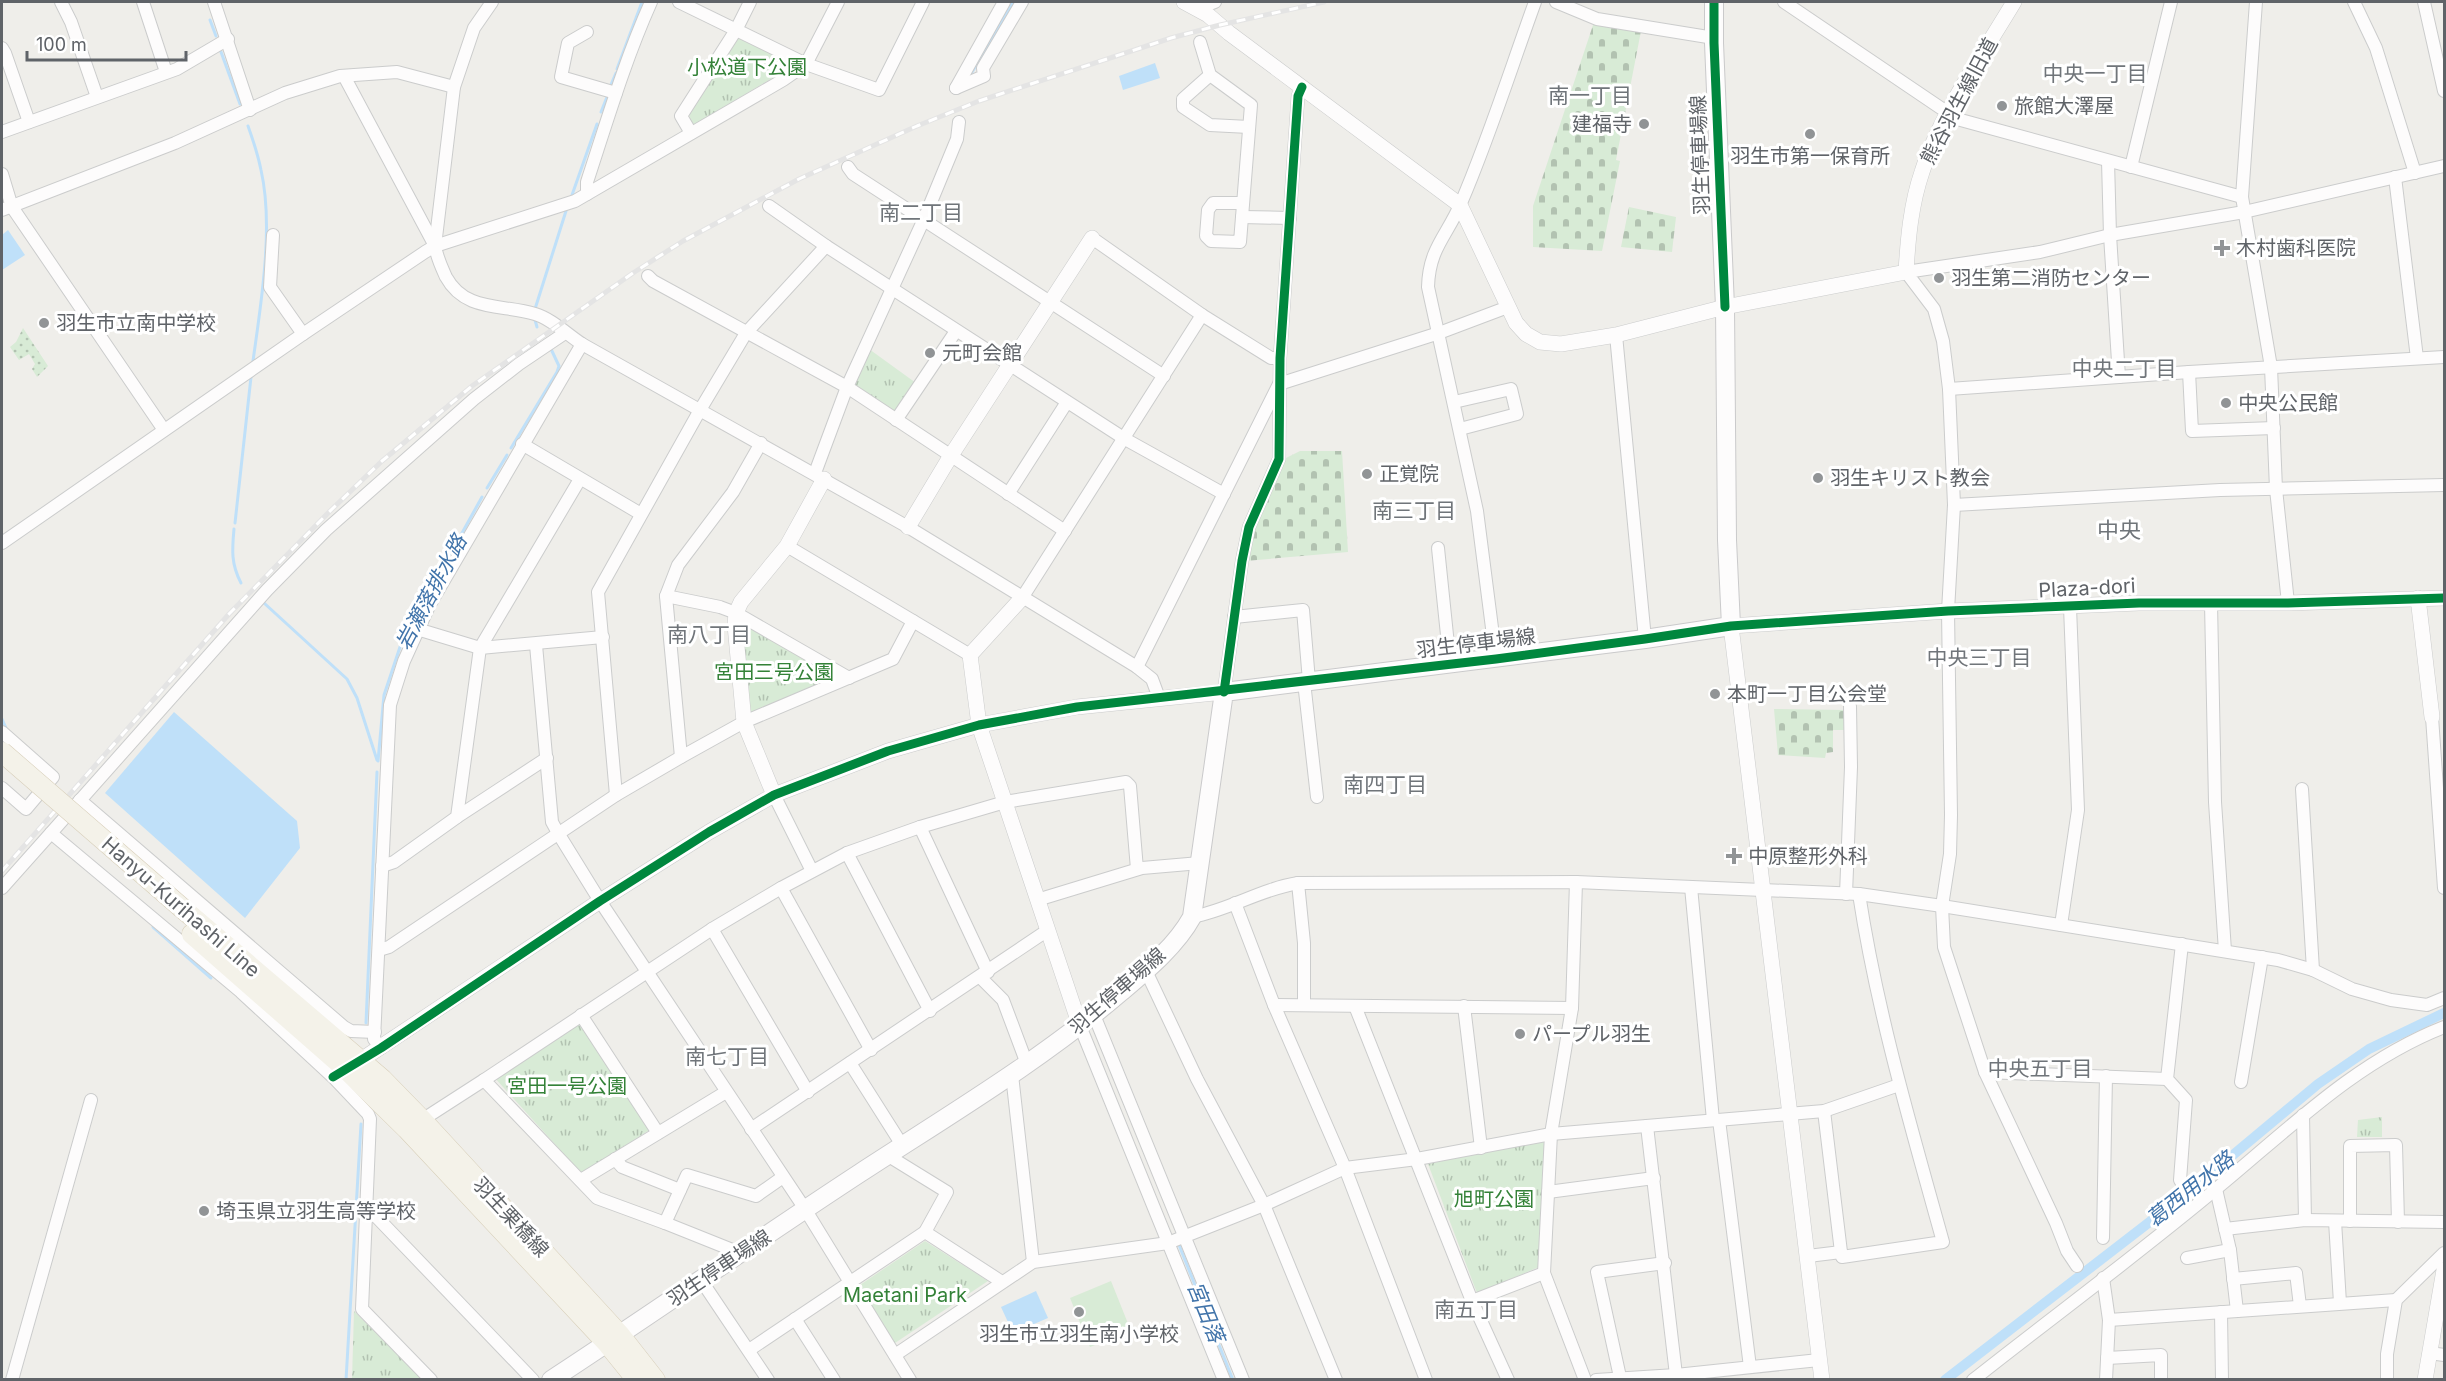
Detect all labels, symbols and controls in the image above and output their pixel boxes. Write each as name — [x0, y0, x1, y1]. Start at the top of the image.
scale bar — [27, 24, 186, 62]
text: 100 m — [36, 34, 87, 55]
street label: 熊谷羽生線旧道 — [1916, 34, 2002, 168]
park label: 小松道下公園 — [687, 55, 807, 79]
district label: 中央一丁目 — [2043, 61, 2148, 86]
district label: 南一丁目 — [1548, 83, 1632, 108]
place label: 旅館大澤屋 — [2014, 94, 2114, 118]
street label: 羽生停車場線 — [1686, 95, 1714, 215]
marker: 旅館大澤屋 — [1995, 99, 2009, 113]
place label: 建福寺 — [1572, 112, 1632, 136]
marker: 建福寺 — [1637, 117, 1651, 131]
marker: 羽生市第一保育所 — [1803, 127, 1817, 141]
place label: 羽生市第一保育所 — [1730, 144, 1890, 168]
district label: 南二丁目 — [879, 200, 963, 225]
place label: 木村歯科医院 — [2236, 236, 2356, 260]
marker: 木村歯科医院 — [2213, 239, 2231, 257]
place label: 羽生第二消防センター — [1951, 266, 2151, 290]
marker: 羽生第二消防センター — [1932, 271, 1946, 285]
place label: 羽生市立南中学校 — [56, 311, 216, 335]
marker: 羽生市立南中学校 — [37, 316, 51, 330]
place label: 元町会館 — [942, 341, 1022, 365]
marker: 元町会館 — [923, 346, 937, 360]
district label: 中央二丁目 — [2072, 356, 2177, 381]
place label: 中央公民館 — [2238, 391, 2338, 415]
marker: 中央公民館 — [2219, 396, 2233, 410]
place label: 正覚院 — [1379, 462, 1439, 486]
place label: 羽生キリスト教会 — [1830, 466, 1990, 490]
marker: 正覚院 — [1360, 467, 1374, 481]
marker: 羽生キリスト教会 — [1811, 471, 1825, 485]
district label: 南三丁目 — [1372, 498, 1456, 523]
district label: 中央 — [2097, 517, 2141, 543]
water label: 岩瀬落排水路 — [390, 529, 473, 653]
street label: Plaza-dori — [2038, 573, 2136, 603]
district label: 南八丁目 — [667, 622, 751, 647]
street label: 羽生停車場線 — [1415, 624, 1537, 662]
district label: 中央三丁目 — [1927, 645, 2032, 670]
park label: 宮田三号公園 — [714, 660, 834, 684]
place label: 本町一丁目公会堂 — [1727, 682, 1887, 706]
marker: 本町一丁目公会堂 — [1708, 687, 1722, 701]
district label: 南四丁目 — [1343, 772, 1427, 797]
street label: Hanyu-Kurihashi Line — [97, 832, 265, 982]
place label: 中原整形外科 — [1748, 844, 1868, 868]
marker: 中原整形外科 — [1725, 847, 1743, 865]
street label: 羽生停車場線 — [1064, 943, 1170, 1039]
place label: パープル羽生 — [1532, 1022, 1651, 1046]
marker: パープル羽生 — [1513, 1027, 1527, 1041]
district label: 南七丁目 — [685, 1044, 769, 1069]
district label: 中央五丁目 — [1988, 1056, 2093, 1081]
park label: 宮田一号公園 — [507, 1074, 627, 1098]
water label: 葛西用水路 — [2141, 1145, 2240, 1232]
street label: 羽生栗橋線 — [468, 1172, 554, 1262]
park label: 旭町公園 — [1454, 1187, 1534, 1211]
place label: 埼玉県立羽生高等学校 — [216, 1199, 416, 1223]
marker: 埼玉県立羽生高等学校 — [197, 1204, 211, 1218]
street label: 羽生停車場線 — [663, 1224, 775, 1312]
water label: 宮田落 — [1183, 1278, 1231, 1349]
park label: Maetani Park — [843, 1283, 967, 1307]
district label: 南五丁目 — [1434, 1297, 1518, 1322]
marker: 羽生市立羽生南小学校 — [1072, 1305, 1086, 1319]
place label: 羽生市立羽生南小学校 — [979, 1322, 1179, 1346]

